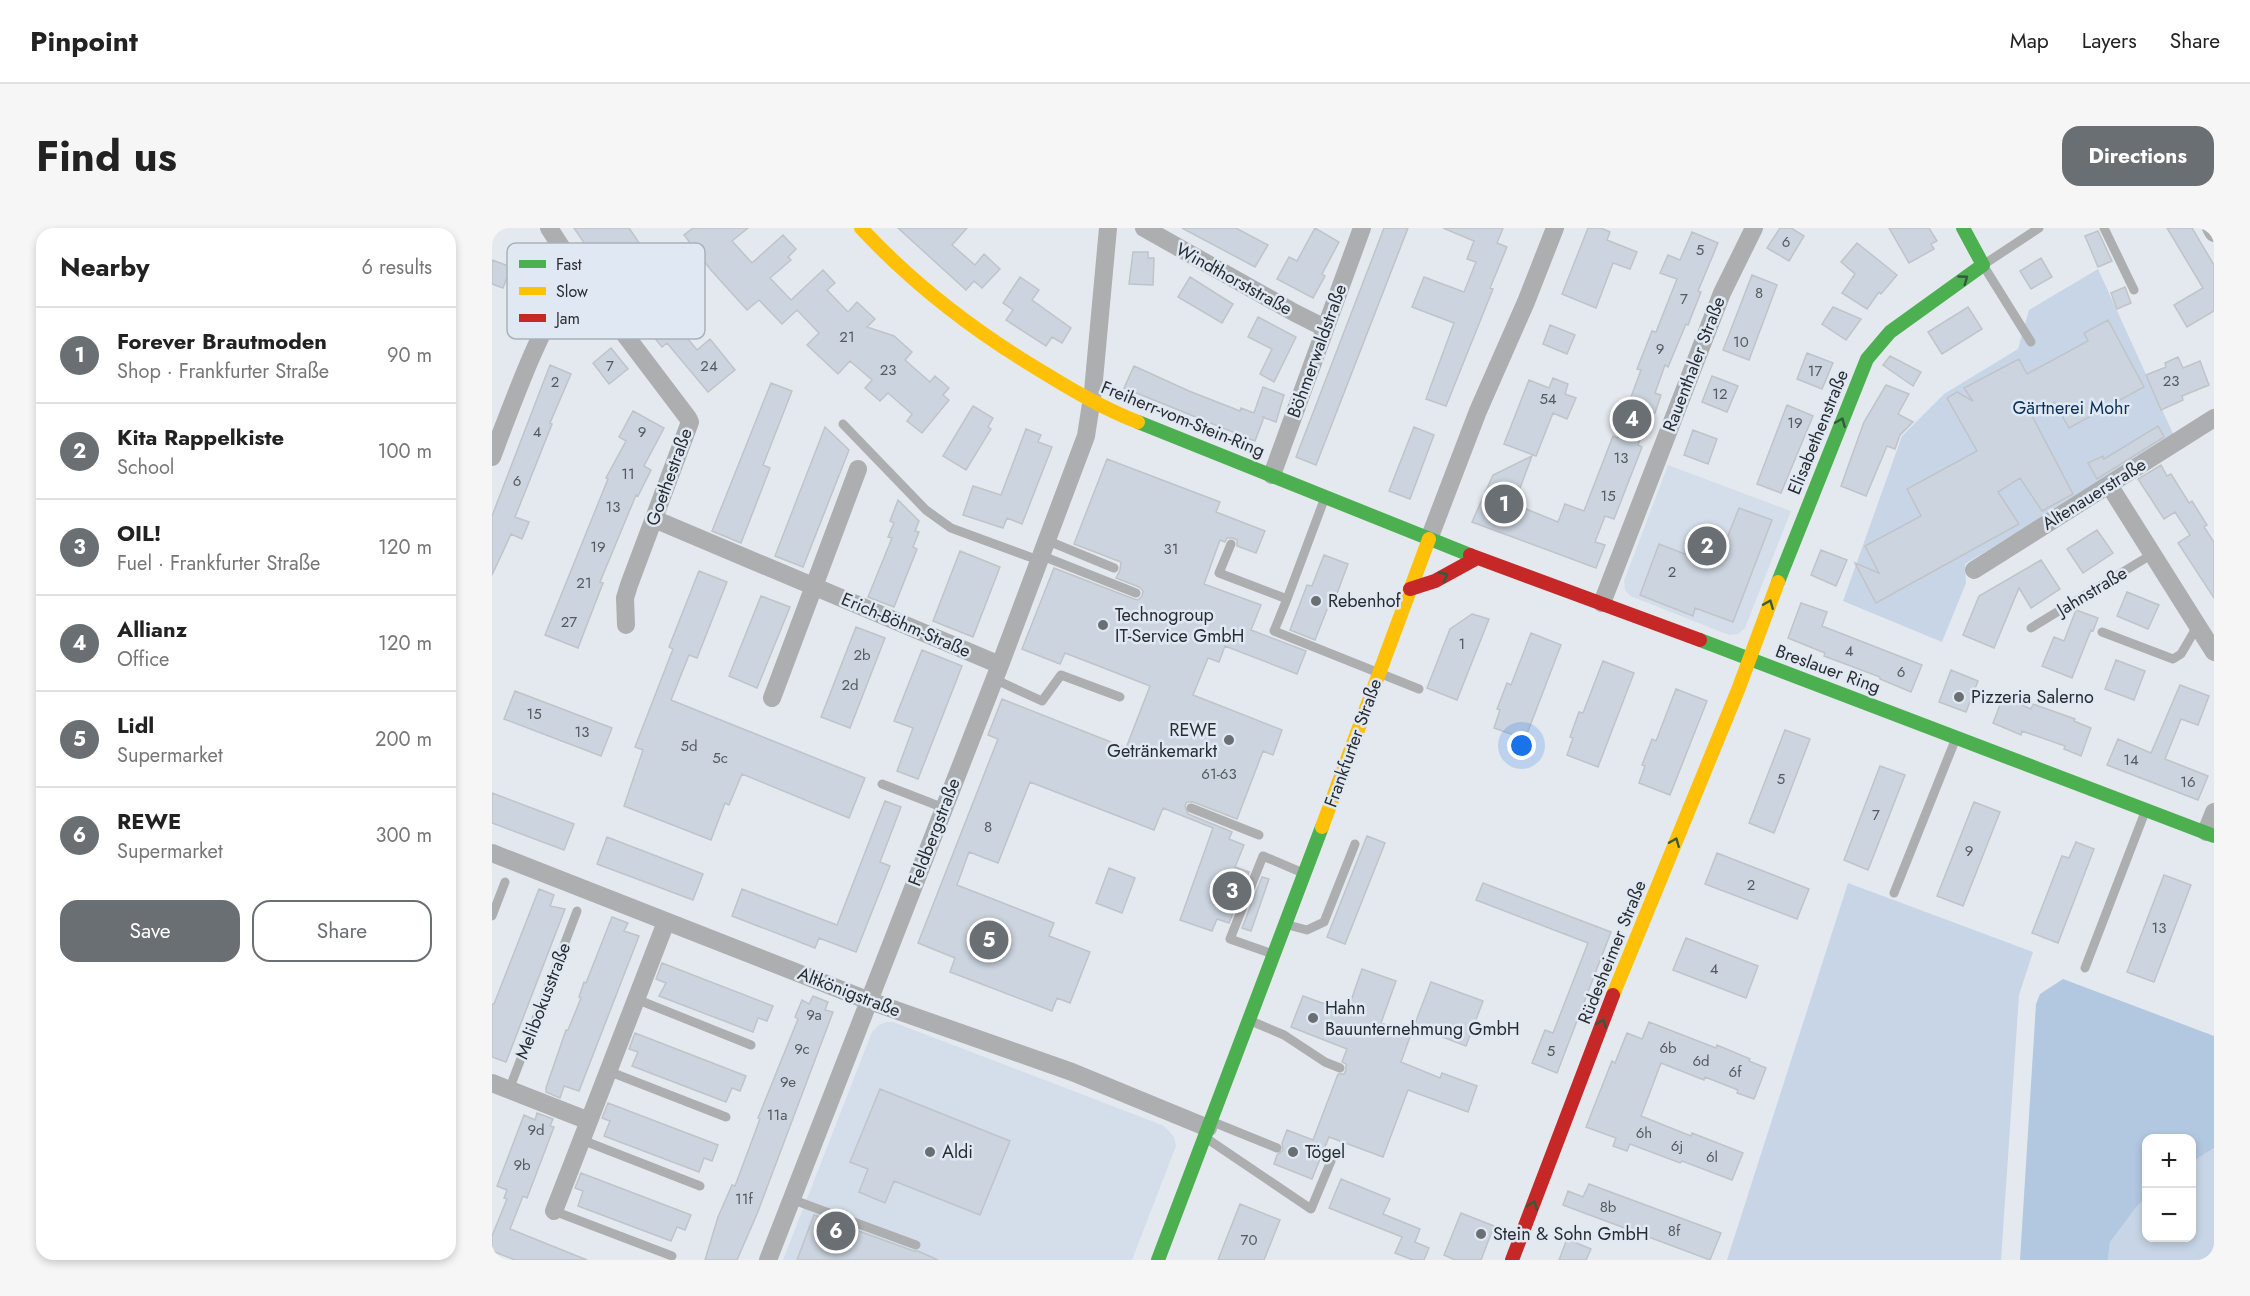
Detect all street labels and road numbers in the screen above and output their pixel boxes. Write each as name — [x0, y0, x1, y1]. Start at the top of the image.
street label: Windthorststraße — [1171, 236, 1297, 322]
street label: Böhmerwaldstraße — [1281, 281, 1353, 421]
street label: Rauenthaler Straße — [1656, 293, 1732, 435]
street label: Elisabethenstraße — [1781, 366, 1855, 498]
street label: Freiherr-vom-Stein-Ring — [1097, 374, 1269, 464]
street label: Goethestraße — [639, 425, 699, 529]
street label: Altenauerstraße — [2037, 452, 2151, 536]
street label: Jahnstraße — [2050, 560, 2132, 623]
street label: Erich-Böhm-Straße — [837, 586, 975, 664]
street label: Breslauer Ring — [1772, 638, 1884, 700]
street label: Frankfurter Straße — [1318, 675, 1388, 811]
street label: Feldbergstraße — [901, 774, 967, 890]
street label: Rüdesheimer Straße — [1571, 876, 1653, 1028]
street label: Melibokusstraße — [509, 939, 577, 1063]
street label: Altkönigstraße — [794, 961, 904, 1023]

